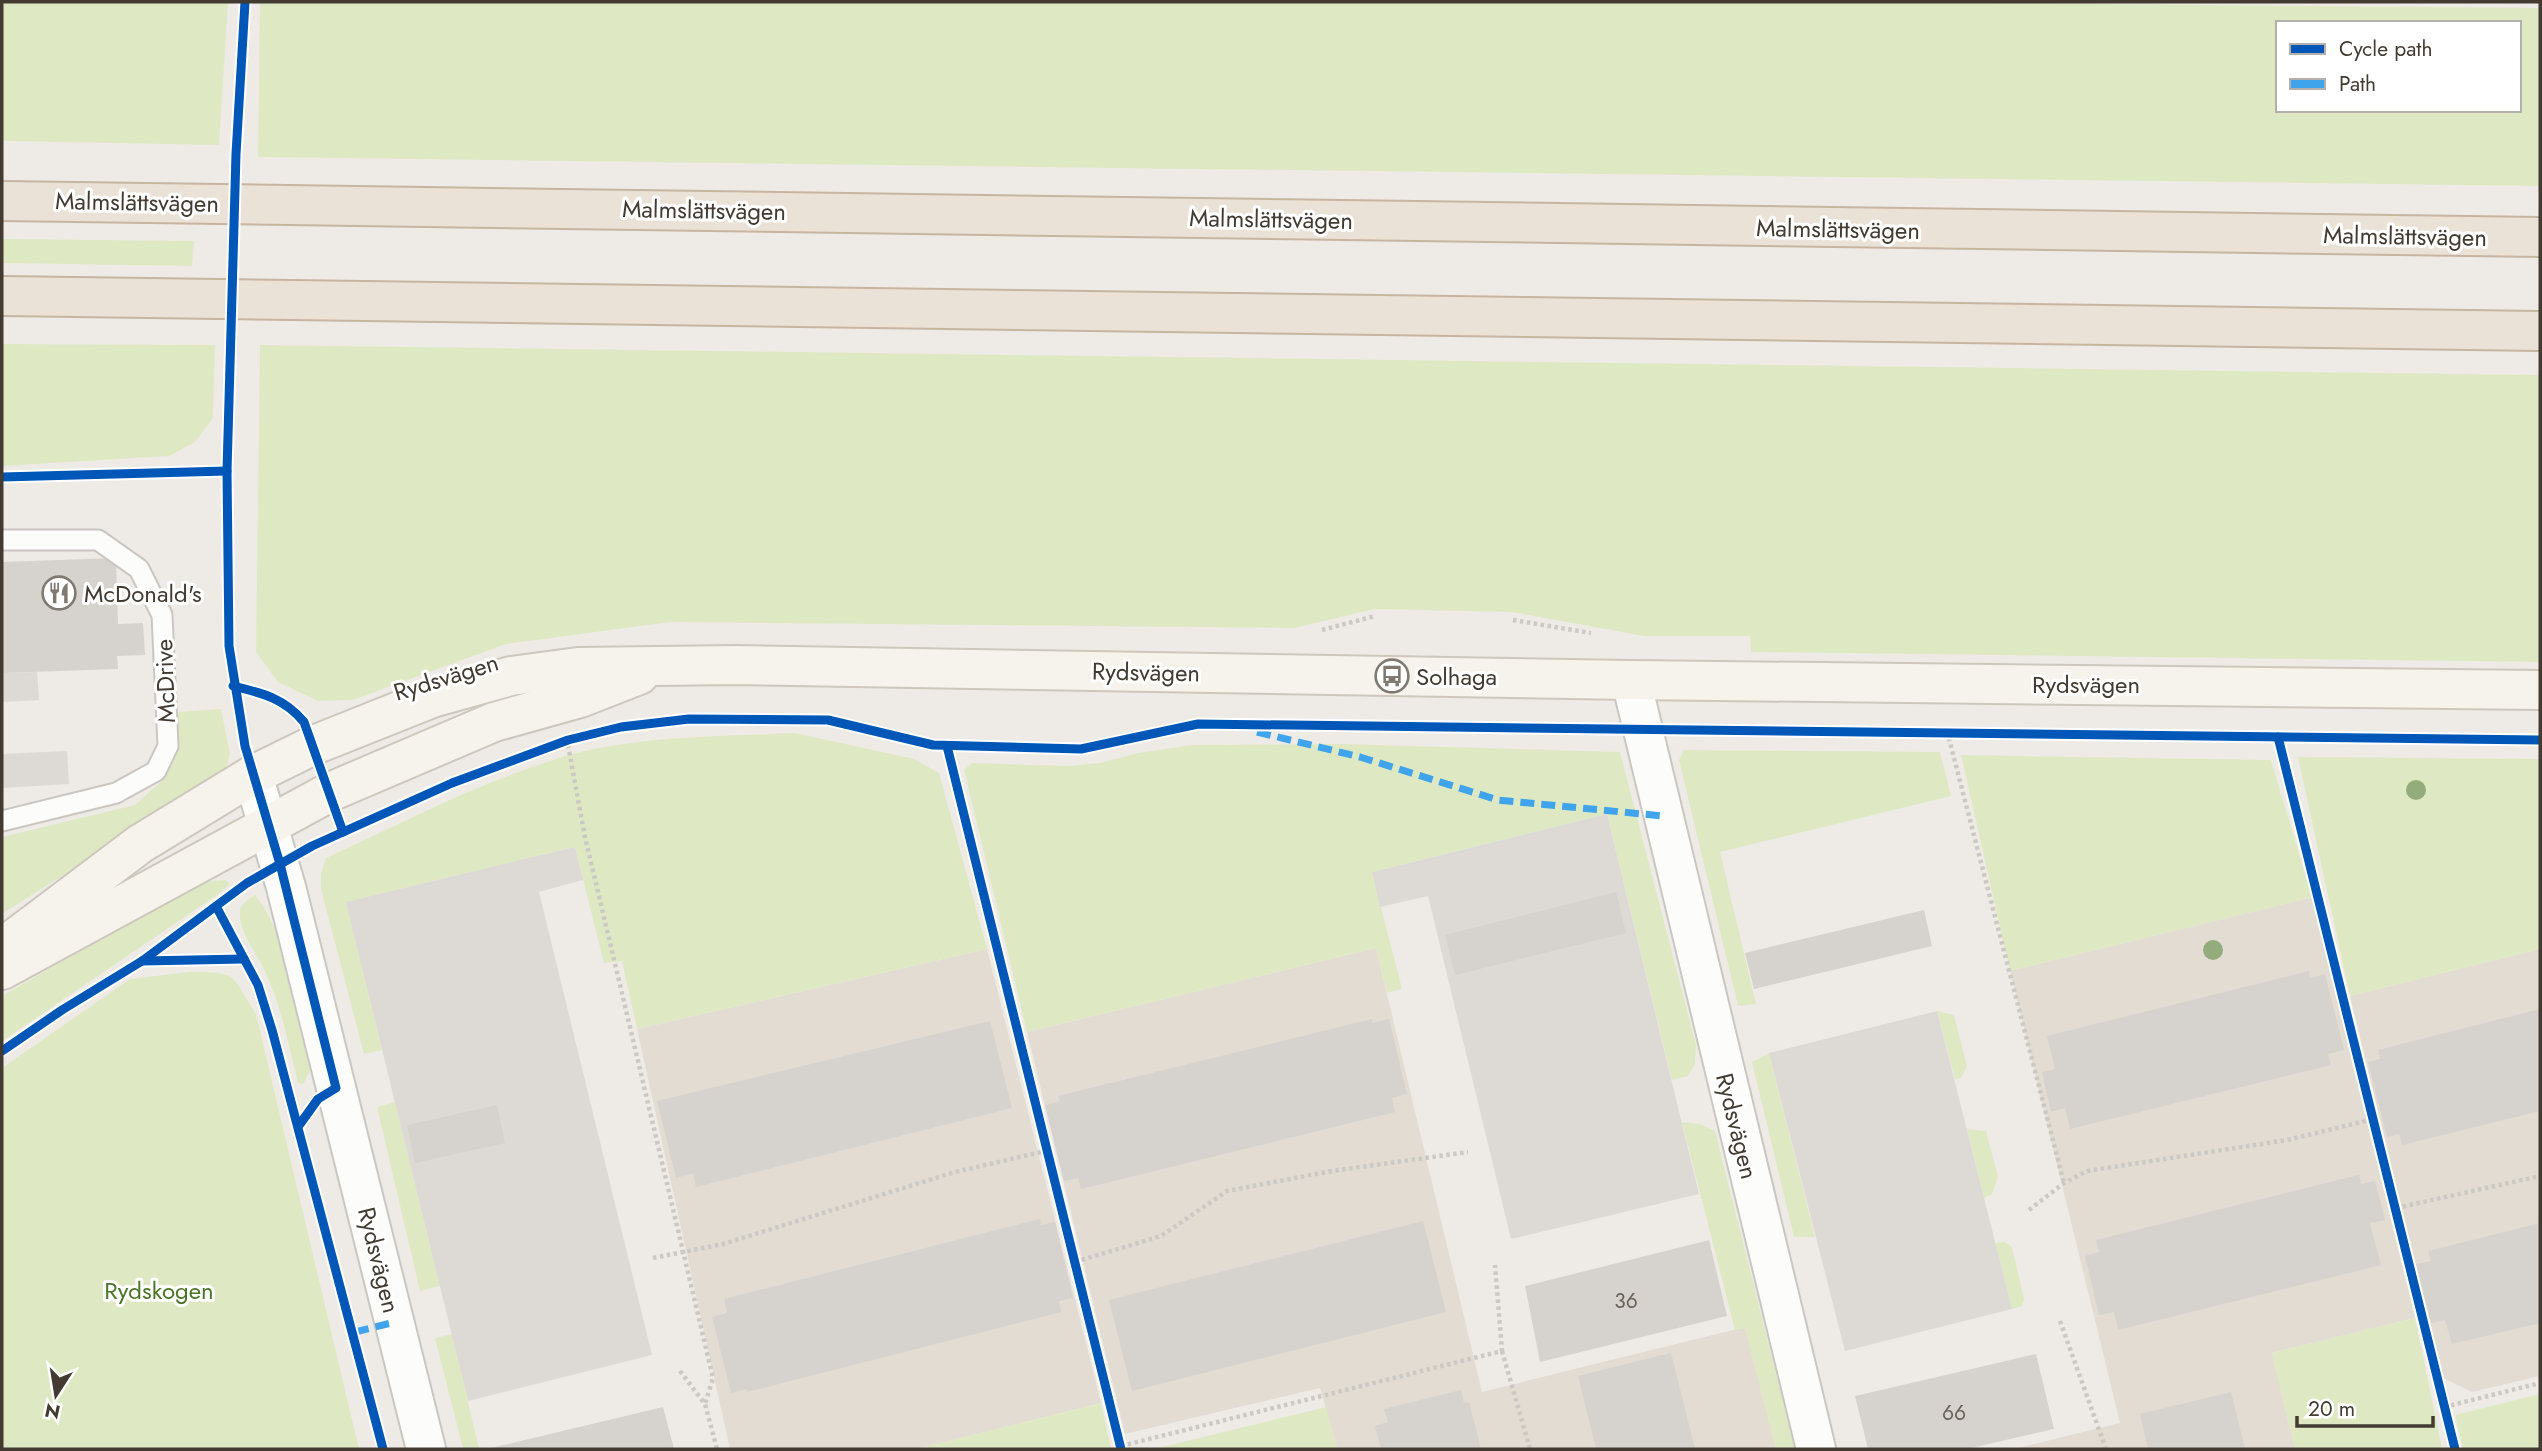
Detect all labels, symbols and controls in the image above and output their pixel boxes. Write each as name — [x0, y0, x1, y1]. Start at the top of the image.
legend — [2276, 21, 2521, 112]
text: Cycle path — [2339, 34, 2432, 64]
text: Path — [2339, 69, 2376, 99]
street label: Malmslättsvägen — [55, 183, 219, 221]
street label: Malmslättsvägen — [622, 191, 786, 229]
street label: Malmslättsvägen — [1189, 200, 1353, 238]
street label: Malmslättsvägen — [1756, 210, 1920, 248]
street label: Malmslättsvägen — [2323, 217, 2487, 255]
restaurant icon: McDonald's — [40, 574, 78, 612]
place label: McDonald's — [84, 576, 202, 611]
street label: McDrive — [146, 638, 184, 724]
street label: Rydsvägen — [389, 644, 503, 710]
street label: Rydsvägen — [1092, 654, 1200, 690]
bus stop icon: Solhaga — [1373, 657, 1411, 695]
place label: Solhaga — [1416, 659, 1497, 694]
street label: Rydsvägen — [2032, 667, 2140, 702]
street label: Rydsvägen — [1707, 1069, 1767, 1183]
street label: Rydsvägen — [349, 1203, 409, 1317]
park label: Rydskogen — [104, 1273, 214, 1308]
house number: 36 — [1614, 1286, 1638, 1316]
north arrow — [21, 1360, 91, 1430]
scale bar — [2297, 1384, 2434, 1428]
text: 20 m — [2308, 1394, 2355, 1424]
text: N — [42, 1396, 63, 1426]
house number: 66 — [1942, 1398, 1966, 1428]

